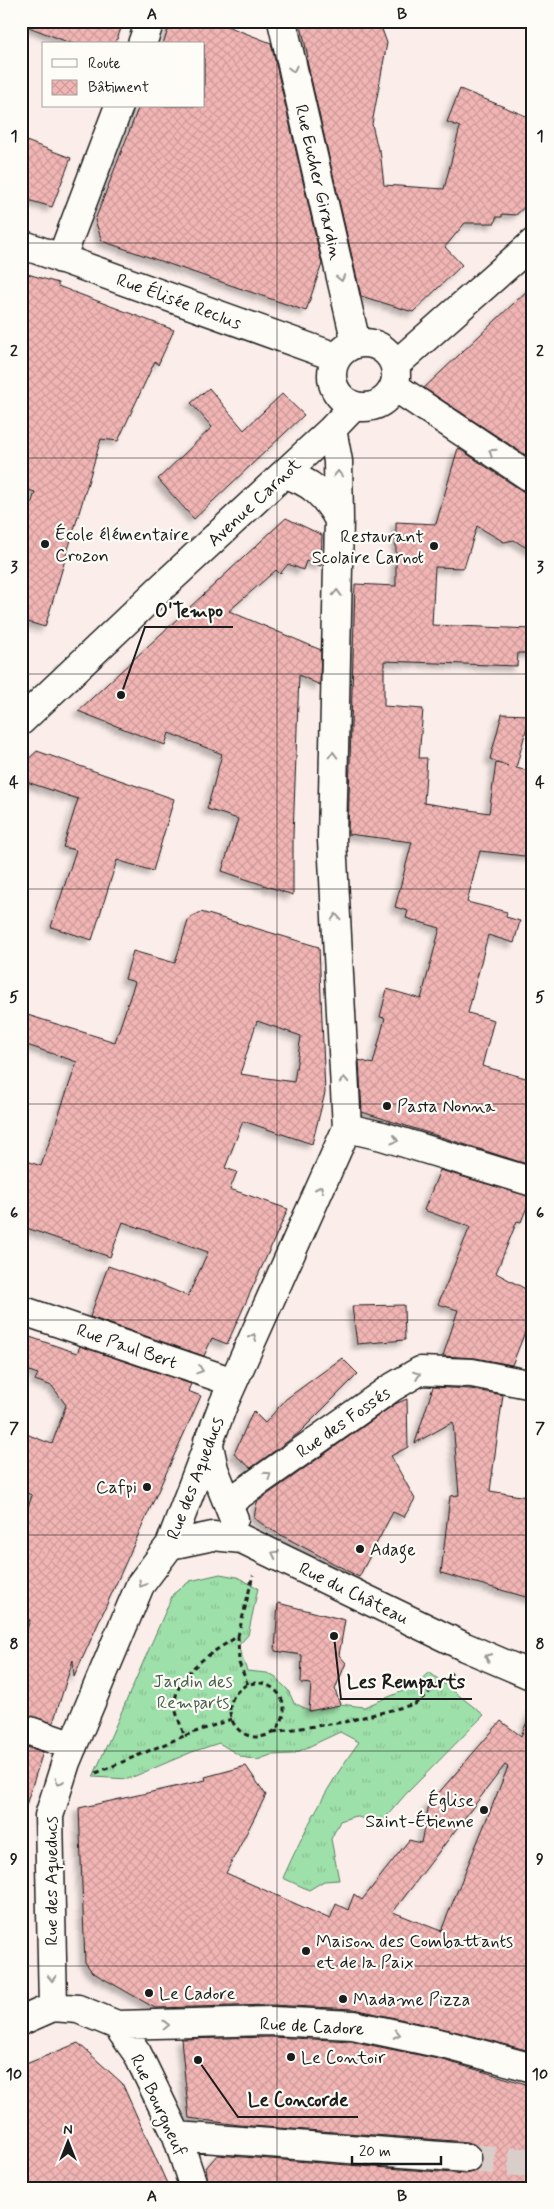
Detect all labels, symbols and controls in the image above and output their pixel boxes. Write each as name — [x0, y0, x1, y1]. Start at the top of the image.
text: A — [147, 4, 157, 25]
text: B — [397, 4, 407, 25]
legend — [42, 42, 205, 108]
text: Route — [88, 54, 121, 74]
one-way arrow — [287, 64, 298, 73]
text: Bâtiment — [88, 78, 149, 98]
street label: Rue Eucher Girardin — [288, 102, 348, 262]
text: 1 — [10, 126, 18, 147]
text: 1 — [536, 126, 544, 147]
street label: Rue Élisée Reclus — [113, 268, 245, 336]
one-way arrow — [335, 274, 346, 283]
text: 2 — [10, 341, 18, 362]
text: 2 — [536, 341, 544, 362]
one-way arrow — [488, 449, 497, 459]
street label: Avenue Carnot — [203, 453, 307, 552]
one-way arrow — [333, 470, 343, 478]
place label: École élémentaire Crozon — [55, 523, 190, 568]
place label: Restaurant Scolaire Carnot — [312, 525, 424, 570]
marker: École élémentaire Crozon — [39, 538, 51, 550]
marker: Restaurant Scolaire Carnot — [428, 540, 440, 552]
text: 3 — [10, 557, 18, 578]
text: 3 — [536, 557, 544, 578]
one-way arrow — [331, 588, 342, 596]
callout: O'Tempo — [145, 593, 233, 627]
text: O'Tempo — [155, 599, 223, 624]
one-way arrow — [328, 751, 338, 758]
text: 4 — [9, 772, 19, 793]
text: 4 — [535, 772, 545, 793]
one-way arrow — [330, 913, 341, 921]
text: 5 — [9, 987, 19, 1008]
text: 5 — [535, 987, 545, 1008]
one-way arrow — [339, 1075, 350, 1083]
place label: Pasta Nonna — [397, 1095, 496, 1119]
marker: Pasta Nonna — [381, 1100, 393, 1112]
one-way arrow — [390, 1134, 398, 1144]
one-way arrow — [314, 1185, 324, 1194]
text: 6 — [10, 1203, 18, 1224]
text: 6 — [536, 1203, 544, 1224]
street label: Rue Paul Bert — [73, 1319, 180, 1375]
one-way arrow — [247, 1333, 258, 1342]
one-way arrow — [195, 1365, 204, 1375]
one-way arrow — [412, 1371, 421, 1381]
street label: Rue des Fossés — [292, 1381, 396, 1464]
street label: Rue des Aqueducs — [161, 1414, 230, 1543]
text: 7 — [9, 1418, 19, 1439]
text: 7 — [535, 1418, 545, 1439]
one-way arrow — [262, 1472, 272, 1481]
place label: Cafpi — [96, 1476, 137, 1500]
marker: Cafpi — [141, 1481, 153, 1493]
place label: Adage — [370, 1538, 416, 1564]
marker: Adage — [354, 1543, 366, 1555]
one-way arrow — [271, 1550, 280, 1561]
street label: Rue du Château — [295, 1557, 413, 1631]
one-way arrow — [139, 1579, 149, 1588]
text: 8 — [9, 1634, 19, 1655]
text: 8 — [535, 1634, 545, 1655]
one-way arrow — [484, 1652, 493, 1663]
callout: Les Remparts — [341, 1665, 472, 1699]
park label: Jardin des Remparts — [153, 1670, 233, 1715]
text: Les Remparts — [347, 1670, 466, 1695]
one-way arrow — [54, 1777, 64, 1786]
place label: Église Saint-Étienne — [365, 1789, 474, 1834]
marker: Église Saint-Étienne — [478, 1804, 490, 1816]
street label: Rue des Aqueducs — [40, 1816, 64, 1946]
text: 9 — [10, 1849, 18, 1870]
text: 9 — [536, 1849, 544, 1870]
place label: Maison des Combattants et de la Paix — [316, 1930, 513, 1975]
marker: Maison des Combattants et de la Paix — [300, 1945, 312, 1957]
one-way arrow — [47, 1974, 57, 1982]
place label: Le Cadore — [159, 1982, 235, 2006]
marker: Le Cadore — [143, 1987, 155, 1999]
place label: Madame Pizza — [353, 1988, 470, 2012]
marker: Madame Pizza — [337, 1993, 349, 2005]
street label: Rue de Cadore — [259, 2012, 365, 2042]
one-way arrow — [162, 2020, 170, 2030]
one-way arrow — [393, 2028, 402, 2039]
place label: Le Contoir — [301, 2046, 386, 2070]
street label: Rue Bourgneuf — [123, 2051, 192, 2161]
marker: Le Contoir — [285, 2051, 297, 2063]
text: 10 — [6, 2064, 22, 2085]
text: 10 — [532, 2064, 548, 2085]
callout: Le Concorde — [238, 2083, 358, 2117]
text: Le Concorde — [248, 2088, 349, 2113]
north arrow — [42, 2116, 92, 2166]
text: N — [63, 2121, 73, 2139]
scale bar — [352, 2134, 440, 2166]
text: 20 m — [359, 2142, 391, 2162]
text: A — [147, 2186, 157, 2207]
text: B — [397, 2186, 407, 2207]

